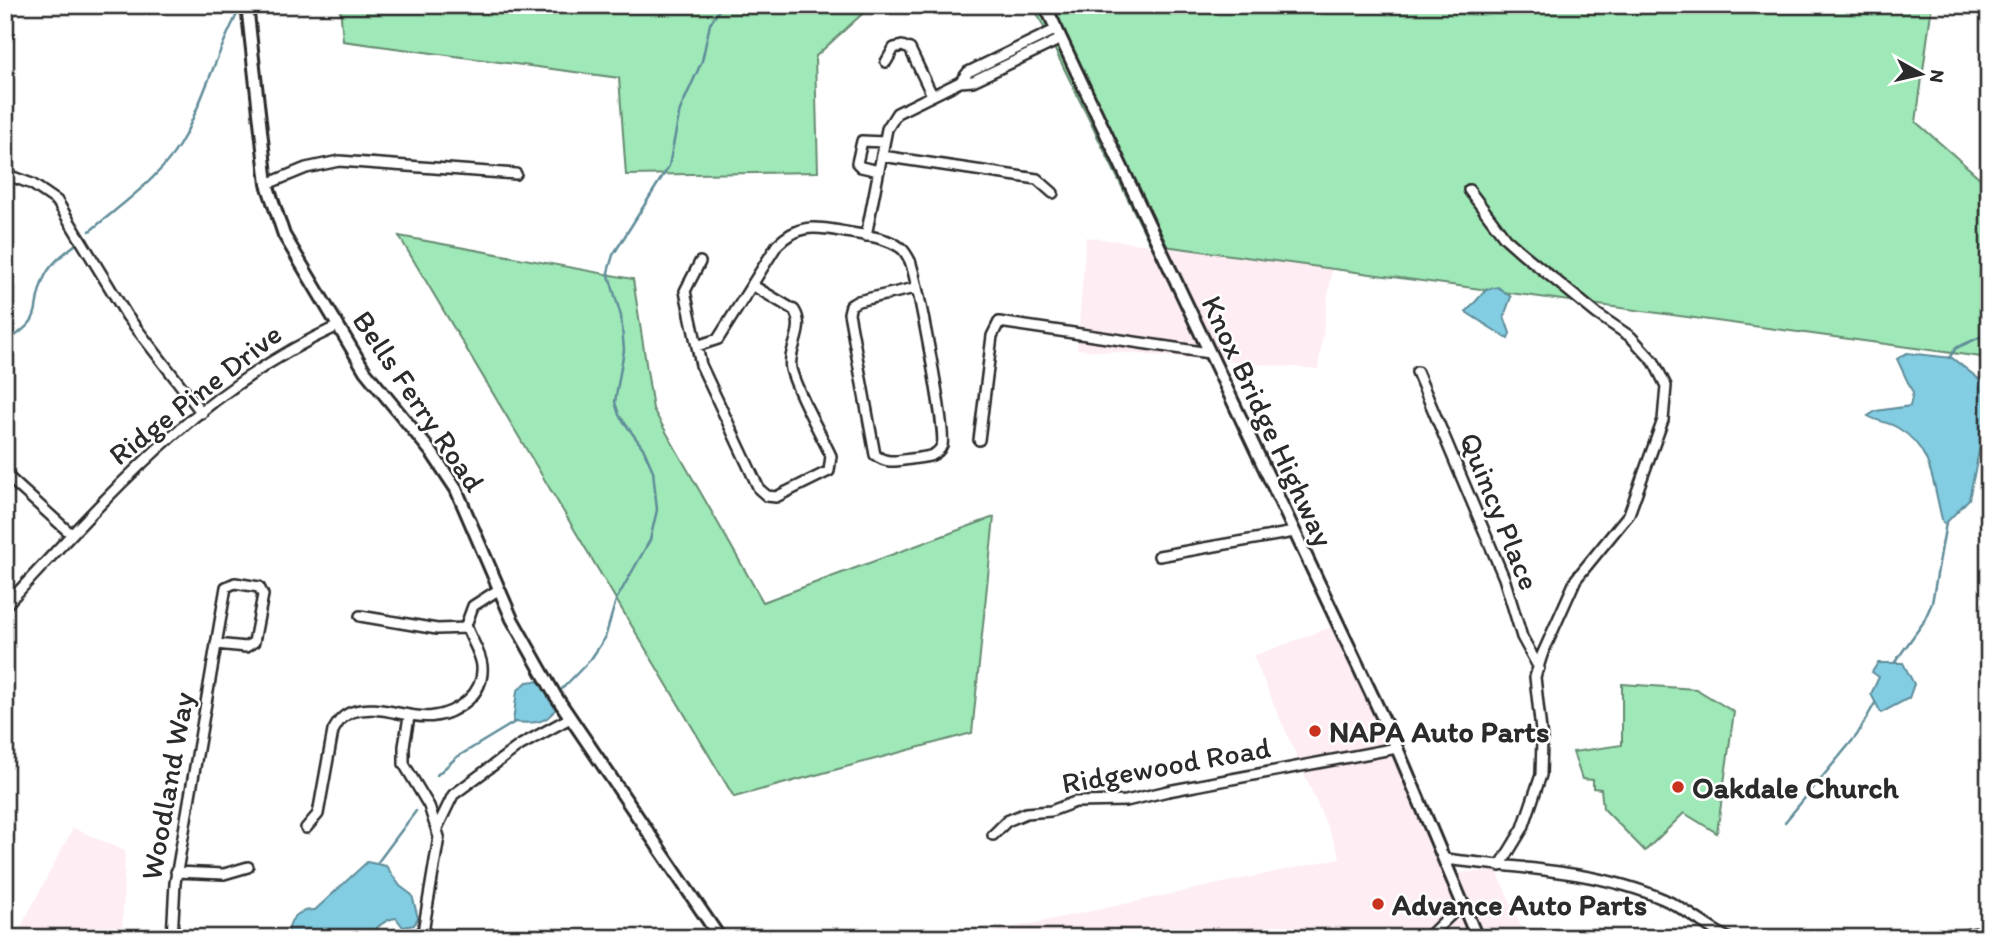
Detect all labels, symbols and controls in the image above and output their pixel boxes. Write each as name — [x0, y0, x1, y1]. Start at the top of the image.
north arrow — [1885, 38, 1955, 108]
text: N — [1925, 68, 1950, 84]
street label: Knox Bridge Highway — [1194, 290, 1342, 552]
street label: Bells Ferry Road — [345, 303, 494, 499]
street label: Ridge Pine Drive — [101, 315, 289, 473]
street label: Quincy Place — [1452, 427, 1548, 595]
street label: Woodland Way — [132, 689, 202, 883]
place label: NAPA Auto Parts — [1329, 713, 1549, 750]
marker: NAPA Auto Parts — [1307, 723, 1323, 739]
street label: Ridgewood Road — [1059, 728, 1273, 802]
place label: Oakdale Church — [1692, 769, 1900, 806]
marker: Oakdale Church — [1670, 779, 1686, 795]
place label: Advance Auto Parts — [1391, 886, 1647, 923]
marker: Advance Auto Parts — [1370, 896, 1386, 912]

